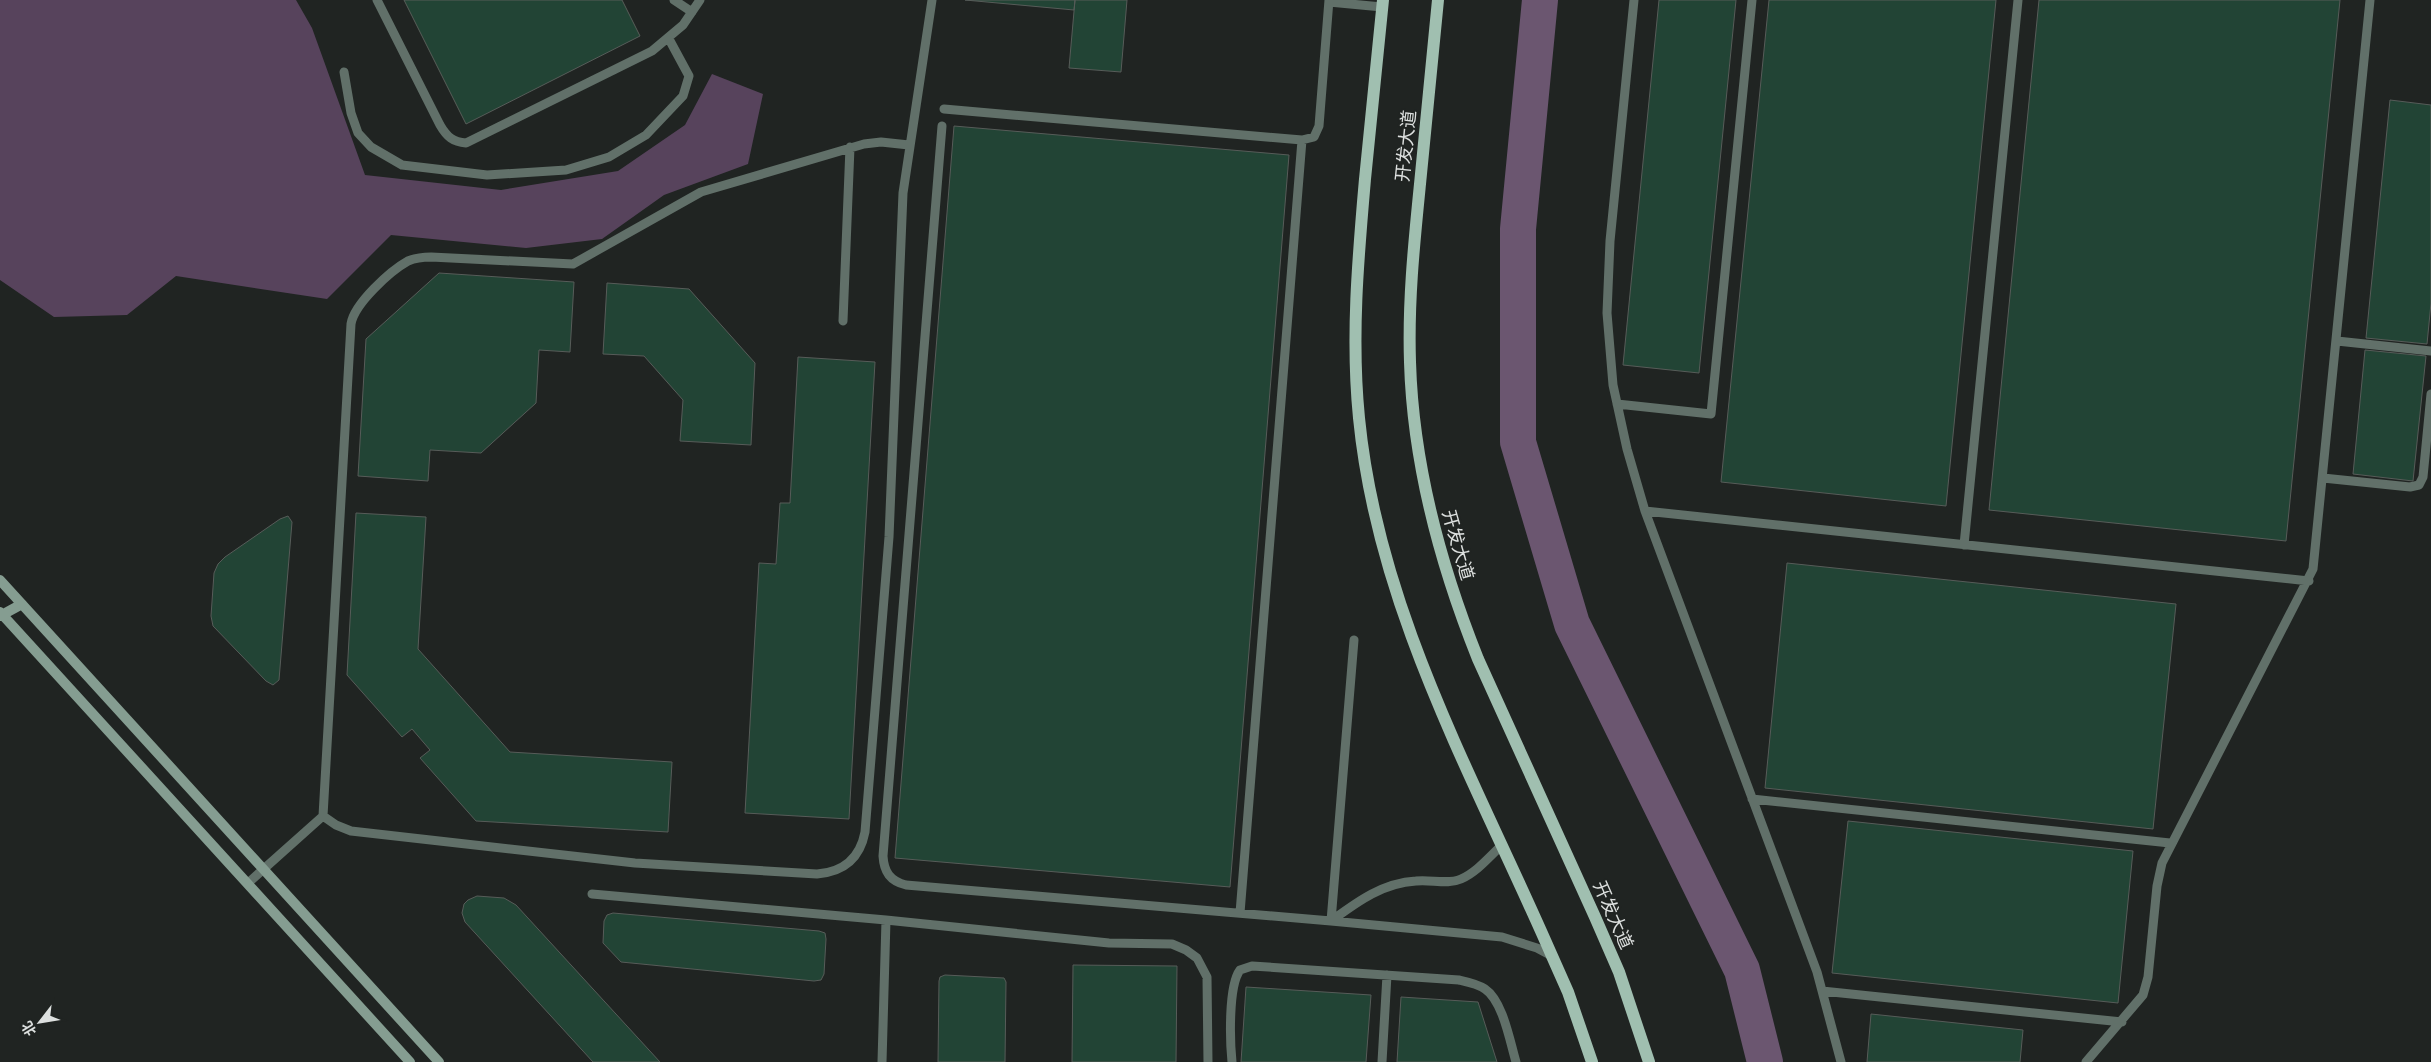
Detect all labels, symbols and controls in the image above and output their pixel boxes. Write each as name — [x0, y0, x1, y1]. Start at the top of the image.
street label: 开发大道 — [1391, 109, 1421, 183]
street label: 开发大道 — [1438, 507, 1478, 583]
street label: 开发大道 — [1588, 878, 1638, 952]
north arrow — [15, 997, 65, 1047]
text: 北 — [18, 1018, 40, 1039]

